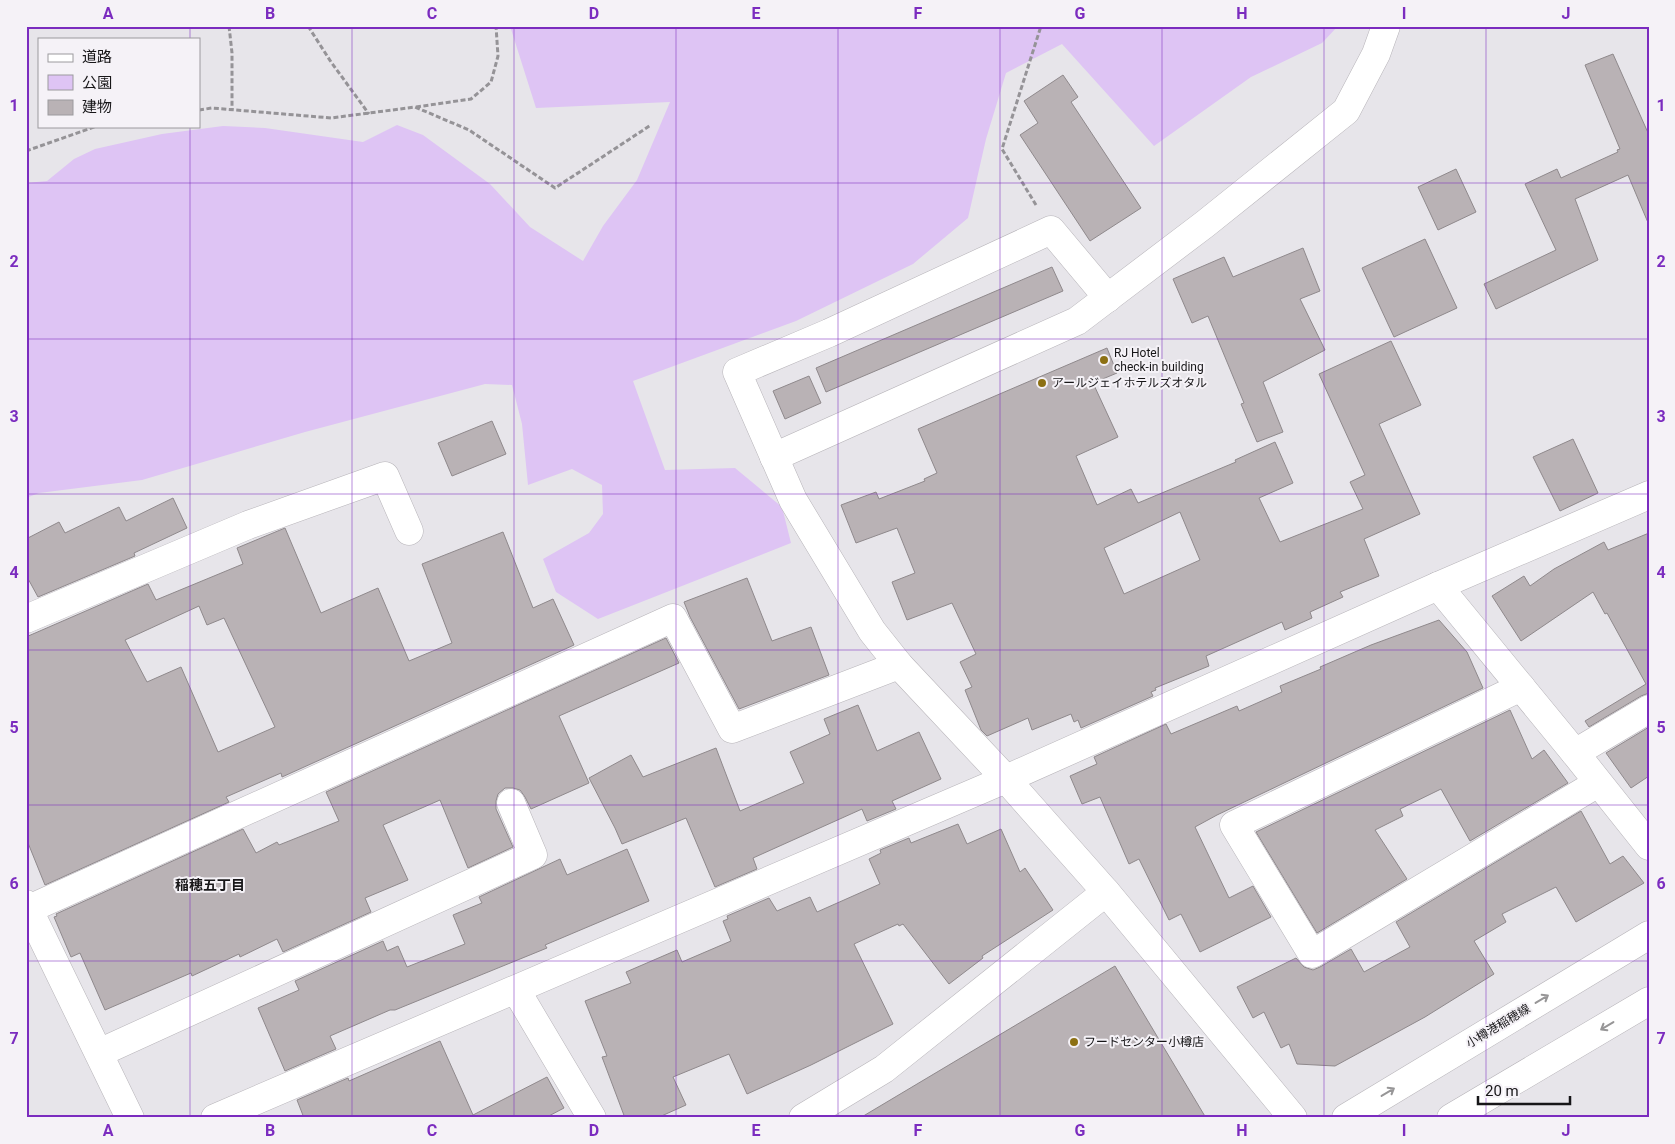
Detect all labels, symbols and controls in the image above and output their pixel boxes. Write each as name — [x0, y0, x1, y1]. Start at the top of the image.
text: A — [103, 4, 114, 23]
text: B — [265, 4, 275, 23]
text: C — [427, 4, 437, 23]
text: D — [589, 4, 599, 23]
text: E — [752, 4, 761, 23]
text: F — [914, 4, 923, 23]
text: G — [1075, 4, 1086, 23]
text: H — [1236, 4, 1248, 23]
text: I — [1402, 4, 1406, 23]
text: J — [1562, 4, 1570, 23]
legend — [38, 38, 200, 128]
text: 道路 — [82, 48, 112, 66]
text: 公園 — [82, 74, 112, 92]
text: 1 — [9, 96, 19, 115]
text: 1 — [1656, 96, 1666, 115]
text: 建物 — [82, 98, 112, 116]
text: 2 — [9, 252, 19, 271]
text: 2 — [1656, 252, 1666, 271]
place label: RJ Hotel check-in building — [1114, 346, 1204, 374]
marker: RJ Hotel check-in building — [1098, 354, 1110, 366]
place label: アールジェイホテルズオタル — [1052, 376, 1207, 390]
marker: アールジェイホテルズオタル — [1036, 377, 1048, 389]
text: 3 — [9, 407, 19, 426]
text: 3 — [1656, 407, 1666, 426]
text: 4 — [9, 563, 19, 582]
text: 4 — [1656, 563, 1666, 582]
text: 5 — [9, 718, 19, 737]
text: 5 — [1656, 718, 1666, 737]
text: 6 — [9, 874, 19, 893]
text: 6 — [1656, 874, 1666, 893]
district label: 稲穂五丁目 — [175, 877, 245, 893]
one-way arrow — [1535, 994, 1549, 1004]
street label: 小樽港稲穂線 — [1464, 1001, 1532, 1051]
one-way arrow — [1600, 1022, 1614, 1032]
text: 7 — [9, 1029, 19, 1048]
text: 7 — [1656, 1029, 1666, 1048]
place label: フードセンター小樽店 — [1084, 1035, 1204, 1049]
marker: フードセンター小樽店 — [1068, 1036, 1080, 1048]
scale bar — [1478, 1074, 1570, 1106]
text: 20 m — [1485, 1082, 1519, 1100]
one-way arrow — [1381, 1087, 1395, 1097]
text: A — [103, 1121, 114, 1140]
text: B — [265, 1121, 275, 1140]
text: C — [427, 1121, 437, 1140]
text: D — [589, 1121, 599, 1140]
text: E — [752, 1121, 761, 1140]
text: F — [914, 1121, 923, 1140]
text: G — [1075, 1121, 1086, 1140]
text: H — [1236, 1121, 1248, 1140]
text: I — [1402, 1121, 1406, 1140]
text: J — [1562, 1121, 1570, 1140]

